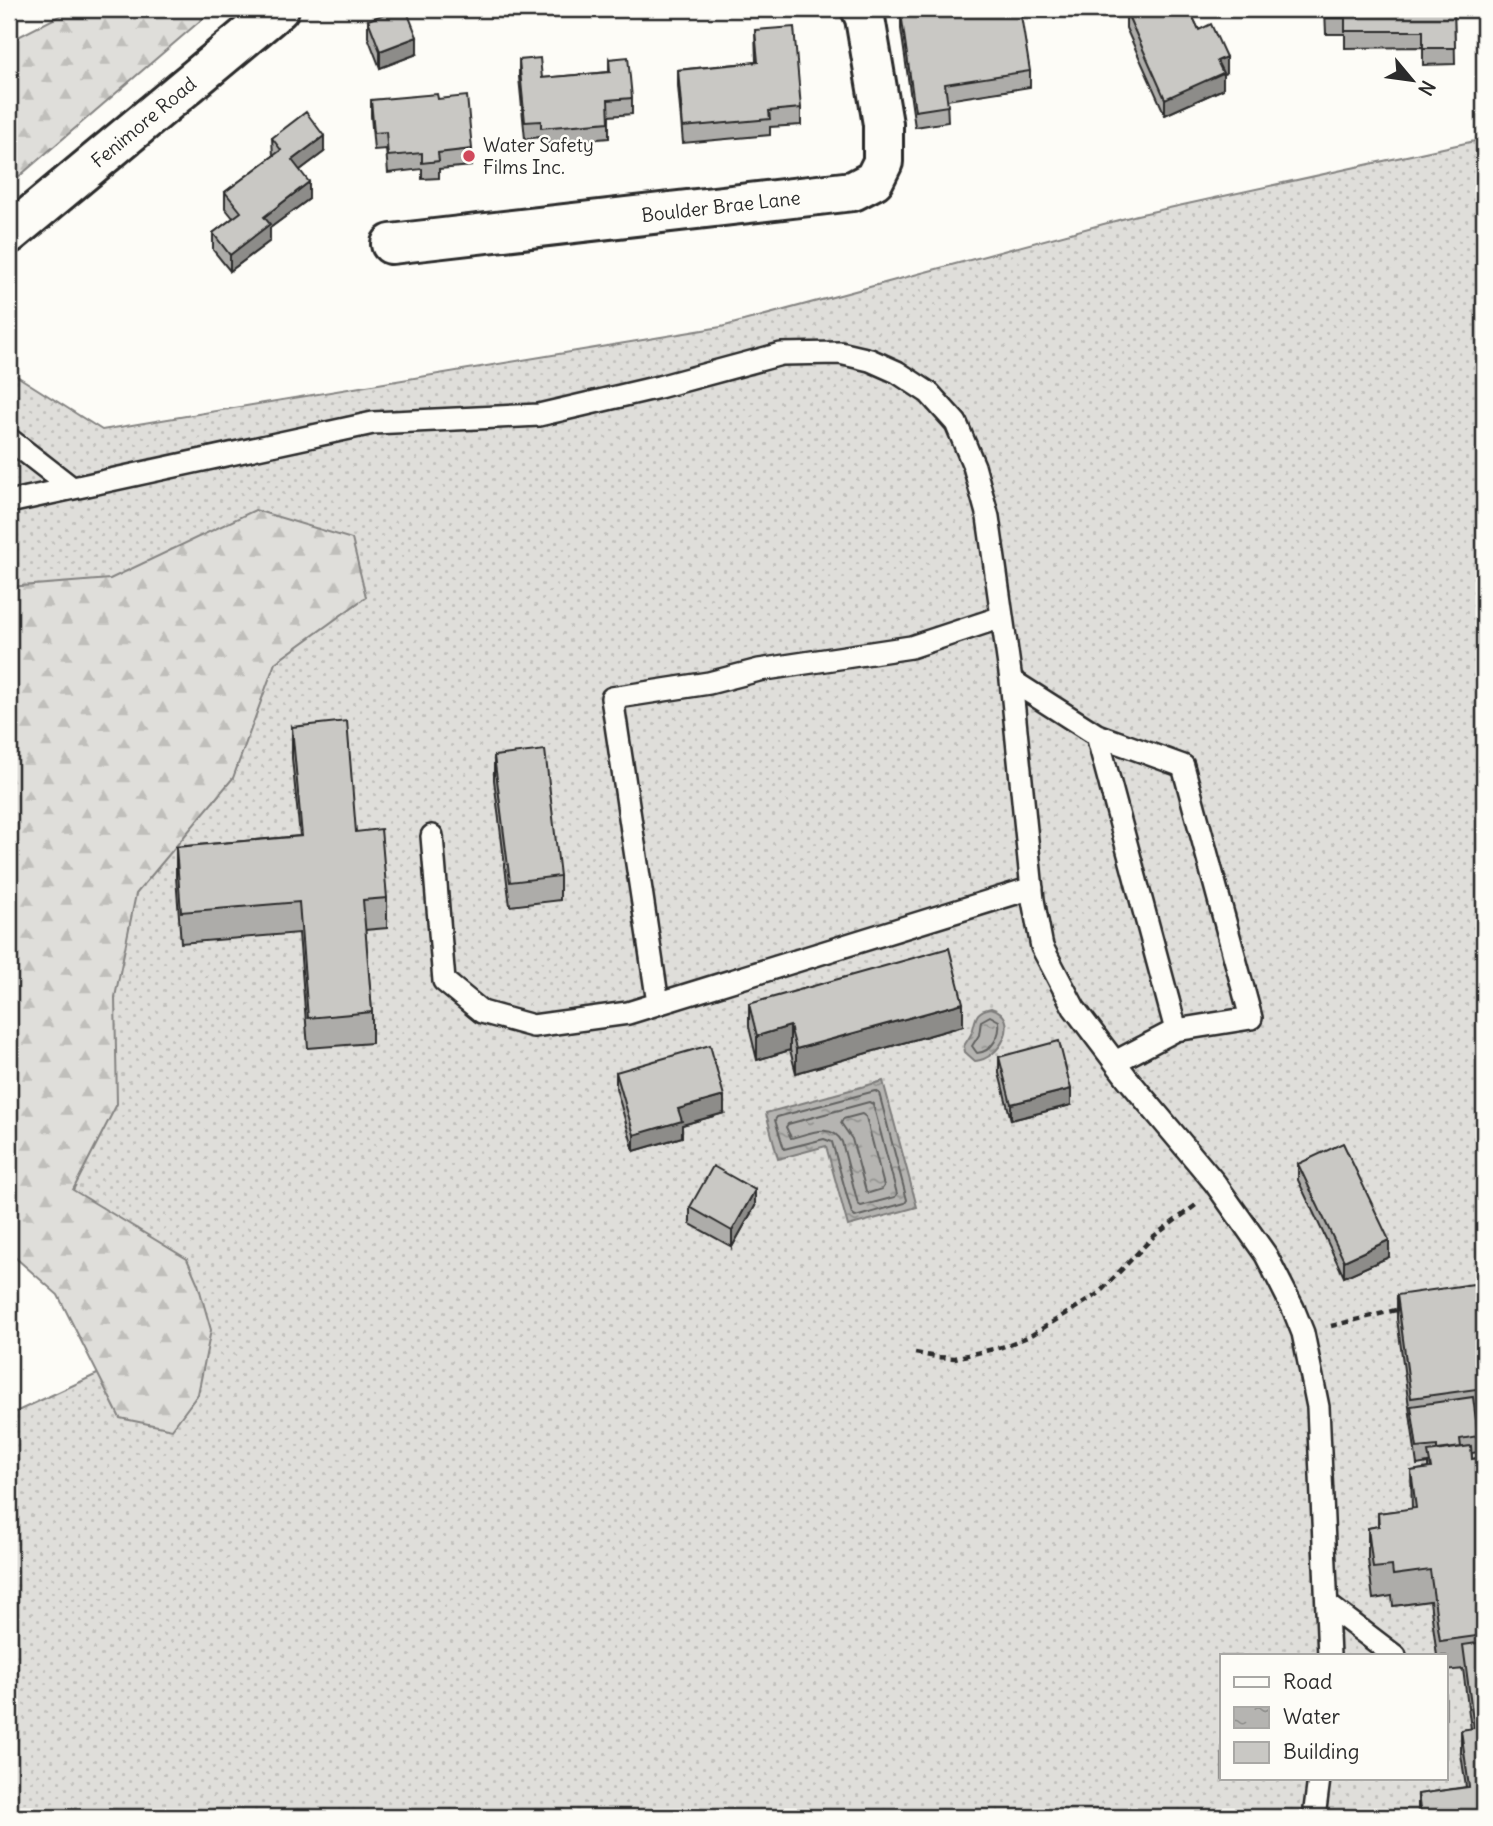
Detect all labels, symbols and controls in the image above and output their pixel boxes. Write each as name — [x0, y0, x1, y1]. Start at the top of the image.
north arrow — [1378, 46, 1448, 116]
street label: Fenimore Road — [86, 71, 201, 173]
text: N — [1413, 77, 1441, 100]
place label: Water Safety Films Inc. — [483, 133, 594, 179]
marker: Water Safety Films Inc. — [461, 148, 477, 164]
street label: Boulder Brae Lane — [640, 185, 802, 227]
legend — [1220, 1654, 1448, 1780]
text: Road — [1283, 1668, 1332, 1695]
text: Water — [1283, 1703, 1341, 1730]
text: Building — [1283, 1738, 1359, 1765]

